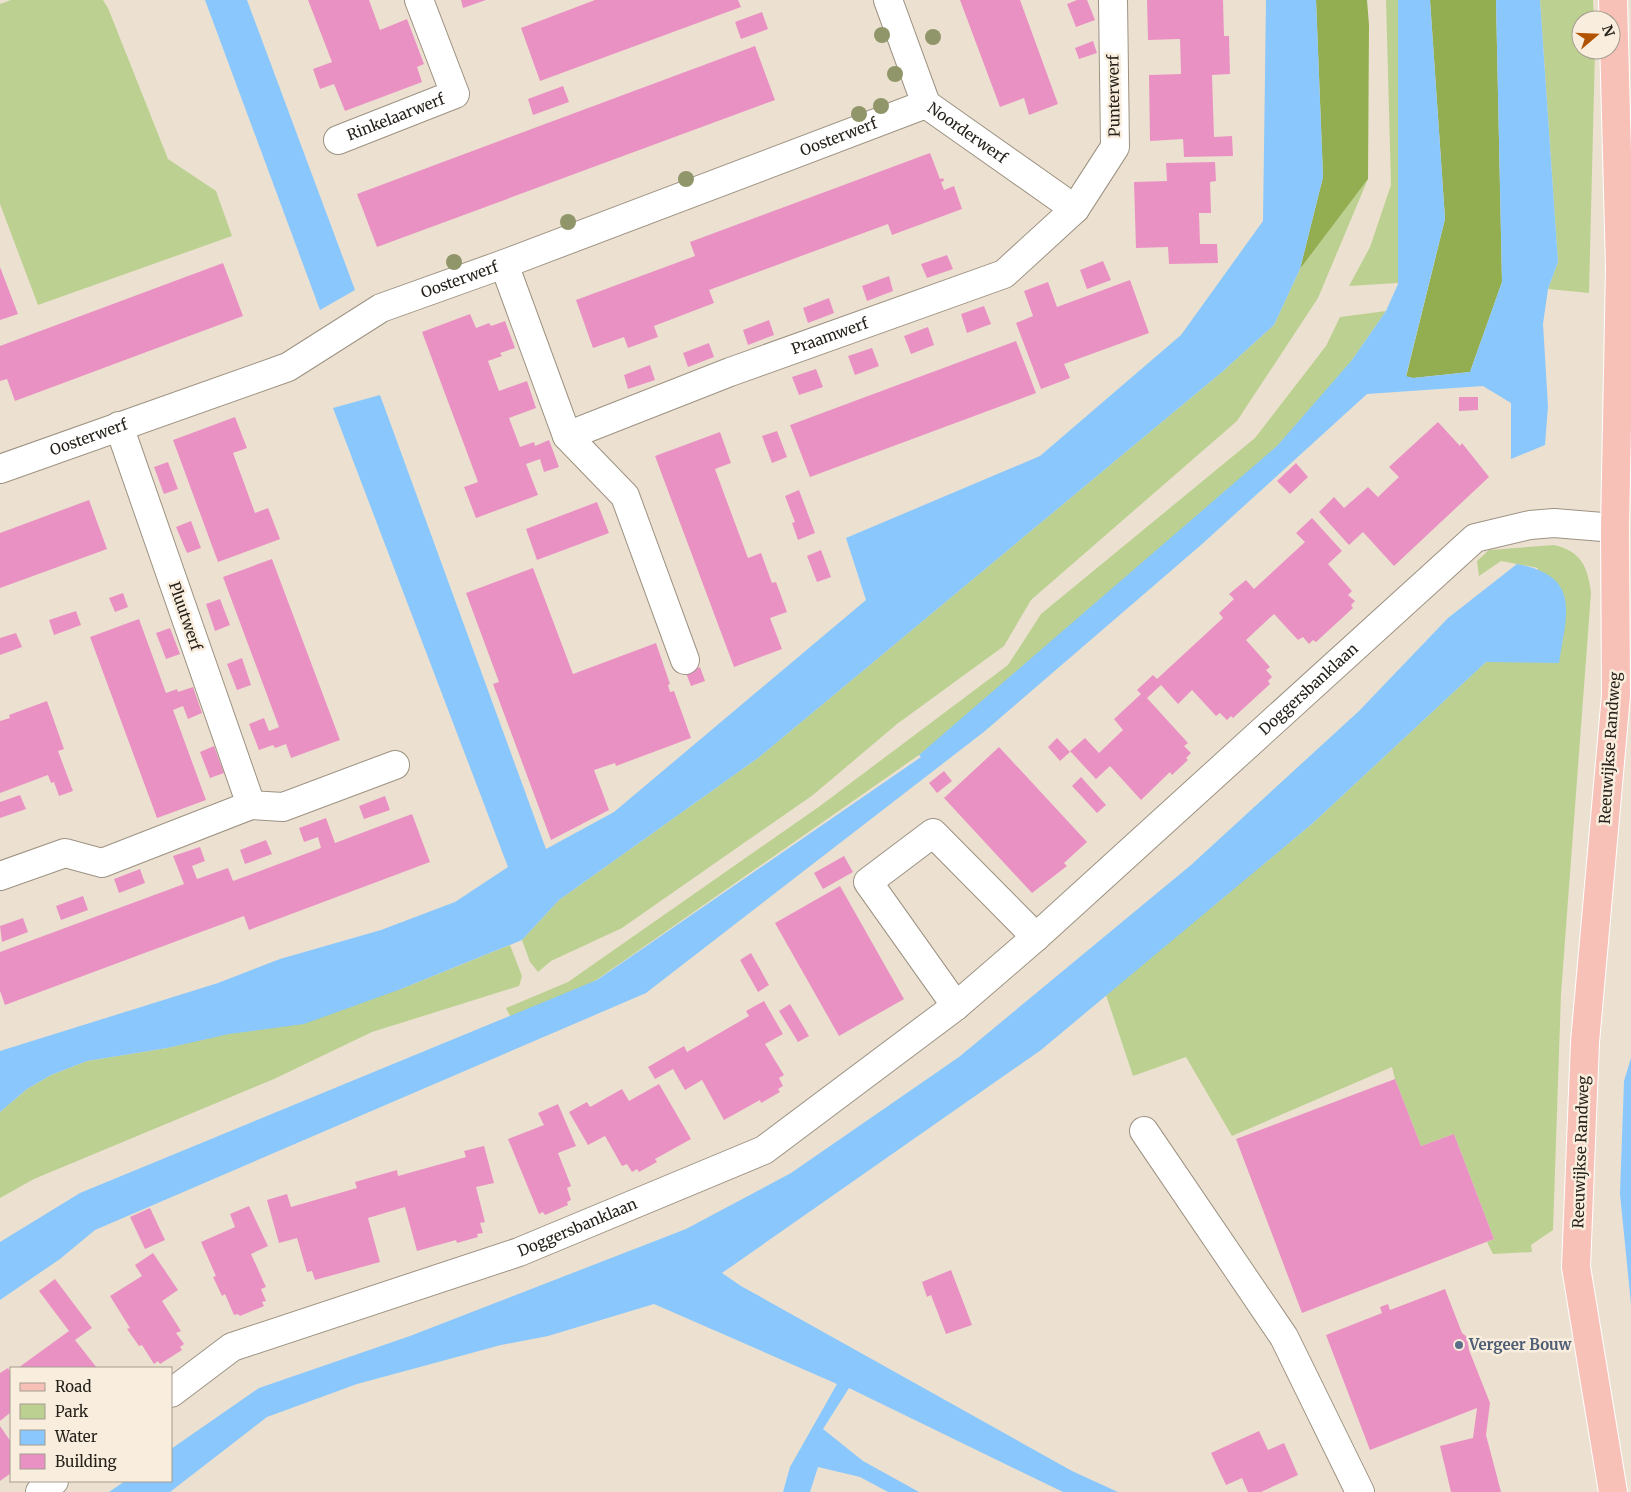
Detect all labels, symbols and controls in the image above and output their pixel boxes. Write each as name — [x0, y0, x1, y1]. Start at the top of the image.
north arrow — [1571, 10, 1621, 60]
text: N — [1598, 23, 1619, 39]
street label: Punterwerf — [1103, 53, 1124, 137]
street label: Rinkelaarwerf — [344, 89, 448, 145]
street label: Noorderwerf — [924, 98, 1012, 168]
street label: Oosterwerf — [797, 113, 881, 160]
street label: Oosterwerf — [418, 256, 502, 302]
street label: Praamwerf — [789, 313, 872, 358]
street label: Oosterwerf — [47, 414, 131, 460]
street label: Pluutwerf — [165, 579, 206, 654]
street label: Doggersbanklaan — [1255, 639, 1362, 739]
street label: Reeuwijkse Randweg — [1595, 671, 1624, 825]
street label: Reeuwijkse Randweg — [1568, 1075, 1593, 1229]
street label: Doggersbanklaan — [515, 1194, 640, 1261]
place label: Vergeer Bouw — [1468, 1335, 1573, 1354]
marker: Vergeer Bouw — [1453, 1339, 1465, 1351]
legend — [10, 1367, 172, 1482]
text: Road — [55, 1377, 91, 1396]
text: Park — [55, 1402, 89, 1421]
text: Water — [54, 1427, 98, 1446]
text: Building — [55, 1452, 117, 1471]

